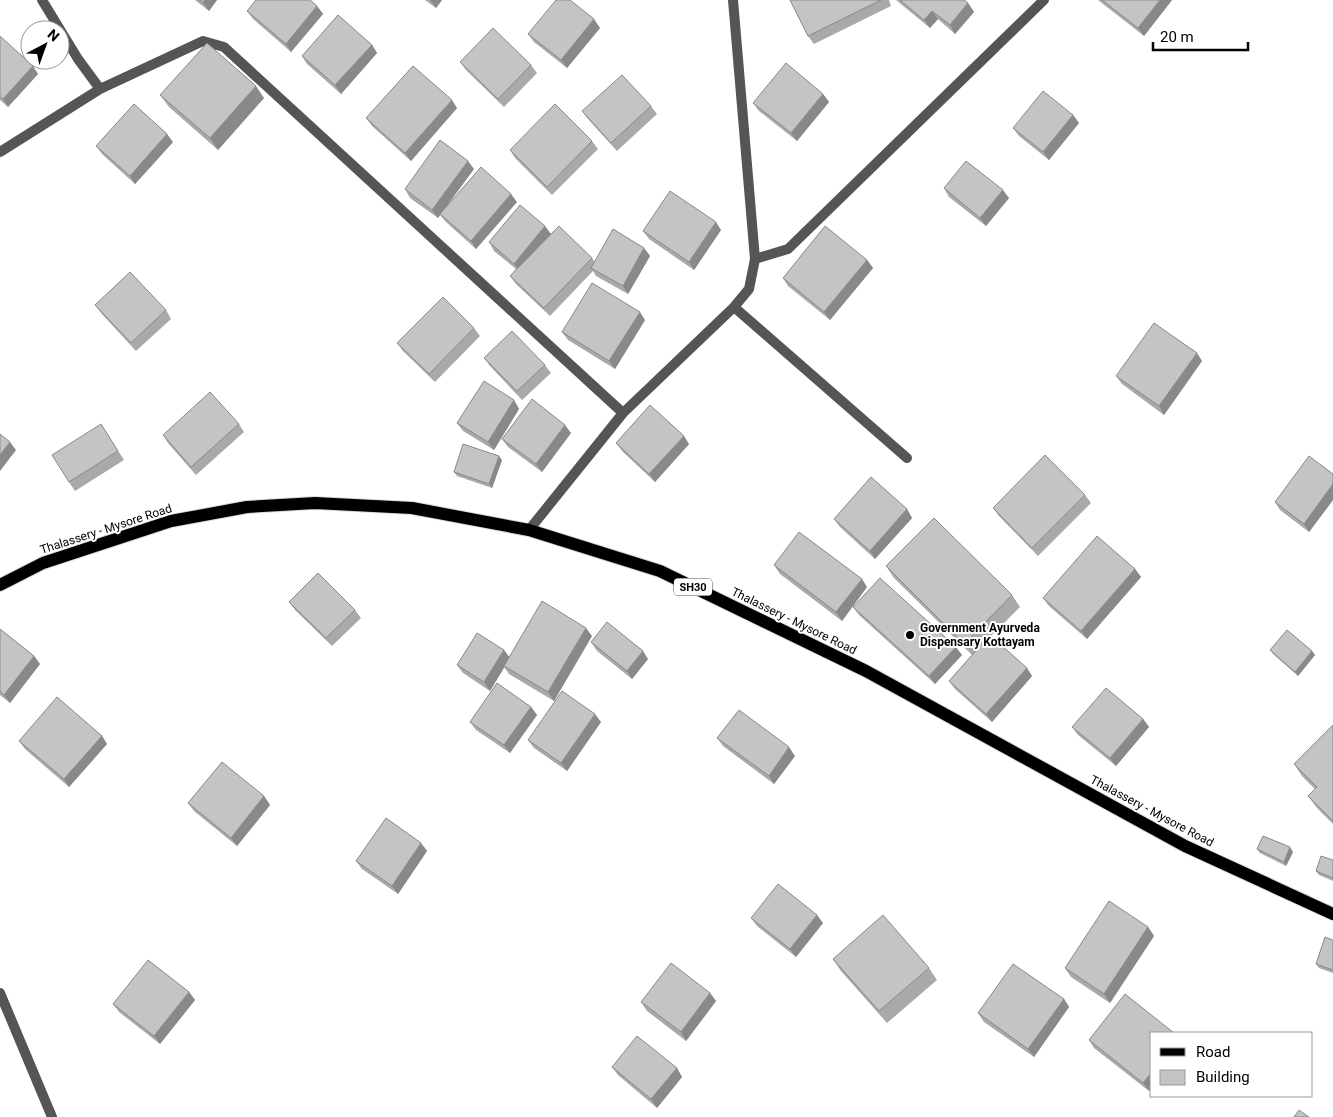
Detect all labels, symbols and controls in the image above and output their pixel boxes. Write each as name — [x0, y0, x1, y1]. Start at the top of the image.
north arrow — [20, 20, 70, 70]
scale bar — [1153, 20, 1248, 52]
text: N — [45, 26, 63, 44]
text: 20 m — [1160, 28, 1194, 46]
street label: Thalassery - Mysore Road — [38, 501, 174, 557]
road number: SH30 — [674, 578, 712, 596]
street label: Thalassery - Mysore Road — [729, 585, 859, 657]
place label: Government Ayurveda Dispensary Kottayam — [920, 621, 1040, 649]
marker: Government Ayurveda Dispensary Kottayam — [904, 629, 916, 641]
street label: Thalassery - Mysore Road — [1088, 773, 1216, 849]
legend — [1150, 1032, 1313, 1097]
text: Road — [1196, 1043, 1230, 1061]
text: Building — [1196, 1068, 1250, 1086]

